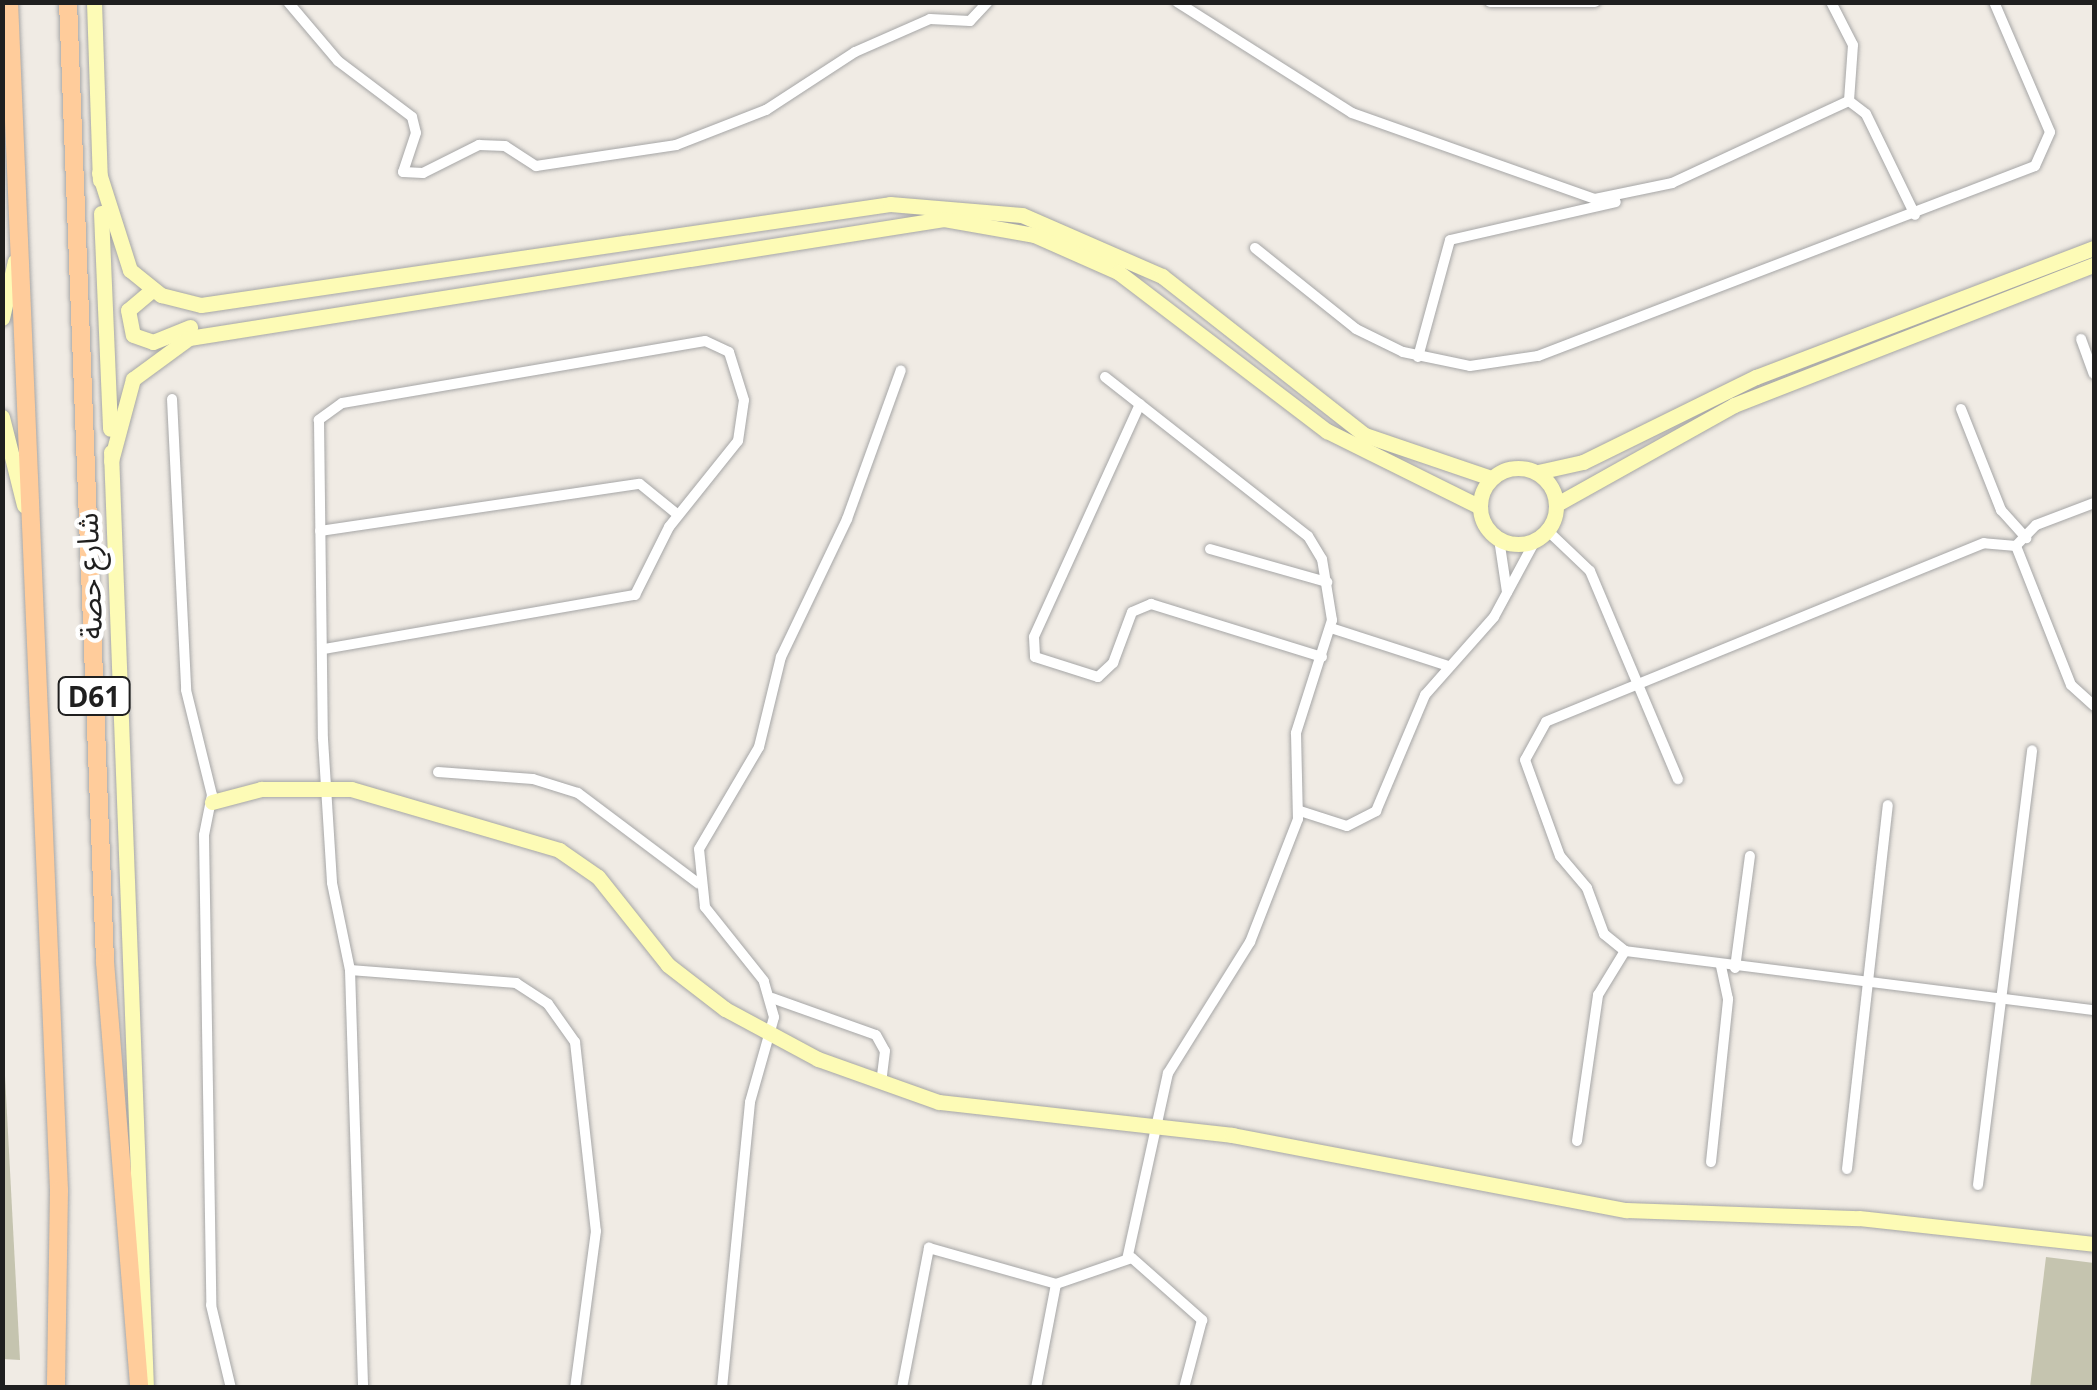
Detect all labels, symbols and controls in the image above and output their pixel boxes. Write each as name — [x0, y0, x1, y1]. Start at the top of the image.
street label: شارع حصة — [69, 512, 109, 640]
road number: D61 — [56, 673, 132, 719]

